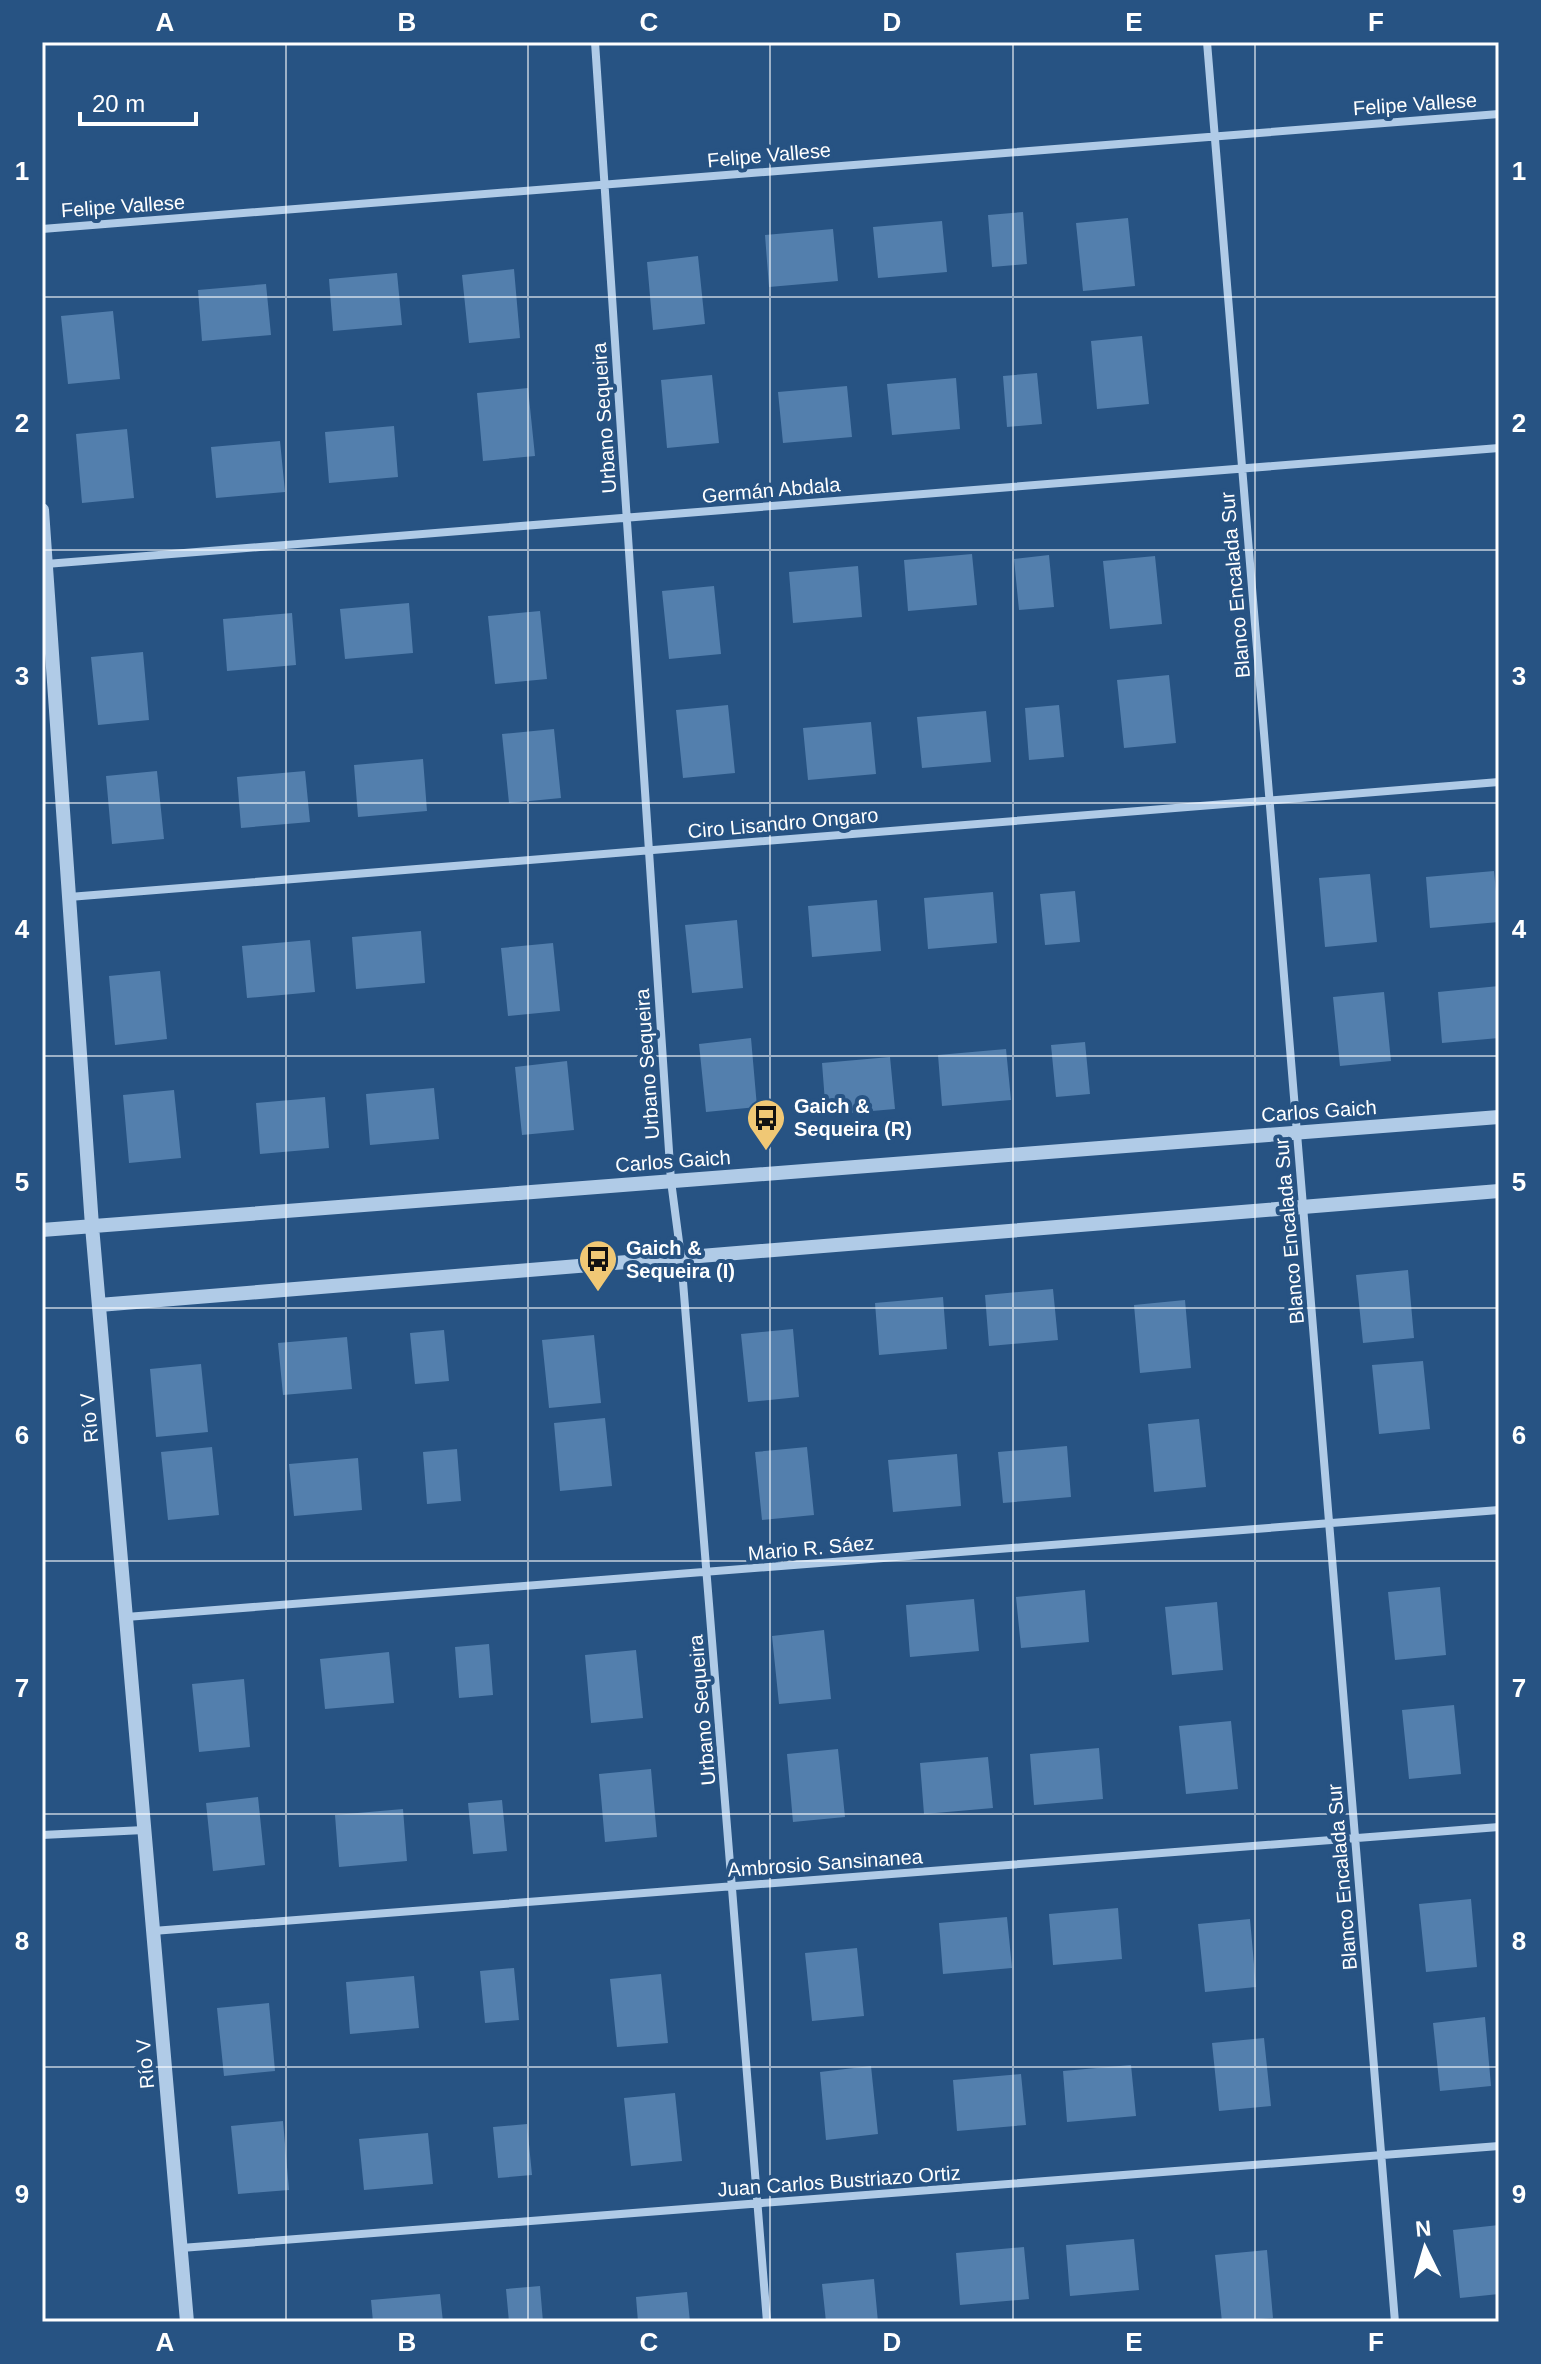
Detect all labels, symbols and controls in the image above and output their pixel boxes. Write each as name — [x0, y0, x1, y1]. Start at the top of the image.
text: A — [156, 7, 175, 37]
text: B — [398, 7, 416, 37]
text: C — [640, 7, 659, 37]
text: D — [883, 7, 901, 37]
text: E — [1125, 7, 1143, 37]
text: F — [1368, 7, 1384, 37]
scale bar — [80, 76, 196, 126]
street label: Felipe Vallese — [1352, 89, 1478, 119]
text: 20 m — [92, 90, 145, 117]
street label: Felipe Vallese — [706, 139, 832, 171]
text: 1 — [15, 156, 29, 186]
text: 1 — [1512, 156, 1526, 186]
street label: Felipe Vallese — [60, 191, 186, 221]
street label: Urbano Sequeira — [588, 341, 620, 494]
text: 2 — [15, 408, 29, 438]
text: 2 — [1512, 408, 1526, 438]
street label: Germán Abdala — [701, 473, 842, 507]
street label: Blanco Encalada Sur — [1216, 491, 1254, 679]
text: 3 — [15, 661, 29, 691]
text: 3 — [1512, 661, 1526, 691]
street label: Ciro Lisandro Ongaro — [687, 804, 879, 842]
text: 4 — [15, 914, 30, 944]
text: 4 — [1512, 914, 1527, 944]
street label: Urbano Sequeira — [631, 987, 663, 1140]
place label: Gaich & Sequeira (R) — [794, 1095, 912, 1140]
street label: Carlos Gaich — [1261, 1096, 1377, 1126]
bus stop icon: Gaich & Sequeira (R) — [745, 1097, 787, 1152]
street label: Blanco Encalada Sur — [1270, 1137, 1308, 1325]
street label: Carlos Gaich — [615, 1146, 731, 1176]
text: 5 — [15, 1167, 29, 1197]
text: 5 — [1512, 1167, 1526, 1197]
place label: Gaich & Sequeira (I) — [626, 1237, 735, 1282]
bus stop icon: Gaich & Sequeira (I) — [577, 1238, 619, 1293]
street label: Río V — [76, 1391, 102, 1444]
text: 6 — [15, 1420, 29, 1450]
text: 6 — [1512, 1420, 1526, 1450]
street label: Mario R. Sáez — [747, 1532, 875, 1564]
street label: Urbano Sequeira — [684, 1633, 720, 1786]
text: 7 — [15, 1673, 29, 1703]
text: 7 — [1512, 1673, 1526, 1703]
street label: Blanco Encalada Sur — [1323, 1783, 1361, 1971]
street label: Ambrosio Sansinanea — [727, 1845, 924, 1881]
text: 8 — [15, 1926, 29, 1956]
text: 8 — [1512, 1926, 1526, 1956]
street label: Río V — [132, 2037, 158, 2090]
street label: Juan Carlos Bustriazo Ortiz — [717, 2162, 961, 2200]
text: 9 — [15, 2179, 29, 2209]
text: 9 — [1512, 2179, 1526, 2209]
north arrow — [1385, 2208, 1465, 2288]
text: N — [1414, 2215, 1432, 2242]
text: A — [156, 2327, 175, 2357]
text: B — [398, 2327, 416, 2357]
text: C — [640, 2327, 659, 2357]
text: D — [883, 2327, 901, 2357]
text: E — [1125, 2327, 1143, 2357]
text: F — [1368, 2327, 1384, 2357]

